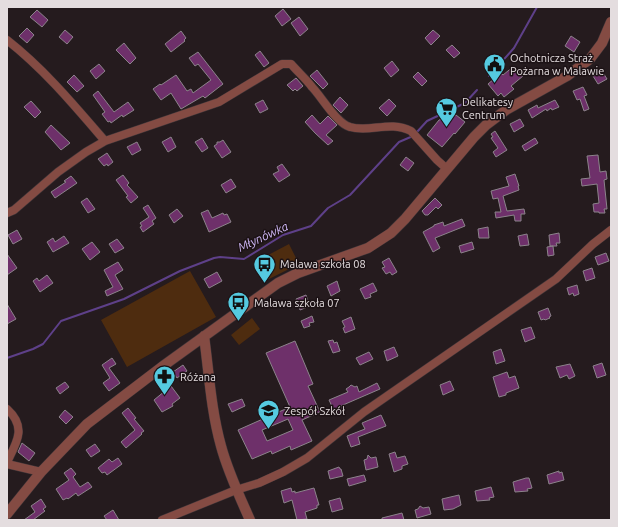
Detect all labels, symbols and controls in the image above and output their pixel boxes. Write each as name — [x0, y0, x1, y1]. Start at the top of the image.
public building icon: Ochotnicza Straż Pożarna w Malawie — [481, 51, 507, 84]
place label: Ochotnicza Straż Pożarna w Malawie — [510, 52, 604, 77]
supermarket icon: Delikatesy Centrum — [434, 95, 460, 128]
place label: Delikatesy Centrum — [462, 96, 514, 121]
water label: Młynówka — [235, 219, 291, 254]
bus stop icon: Malawa szkoła 08 — [252, 251, 278, 284]
place label: Malawa szkoła 08 — [280, 258, 366, 270]
bus stop icon: Malawa szkoła 07 — [225, 290, 251, 323]
place label: Malawa szkoła 07 — [254, 297, 340, 309]
pharmacy icon: Różana — [151, 364, 177, 397]
place label: Różana — [180, 371, 216, 383]
school or university icon: Zespół Szkół — [256, 398, 282, 431]
place label: Zespół Szkół — [284, 405, 345, 417]

